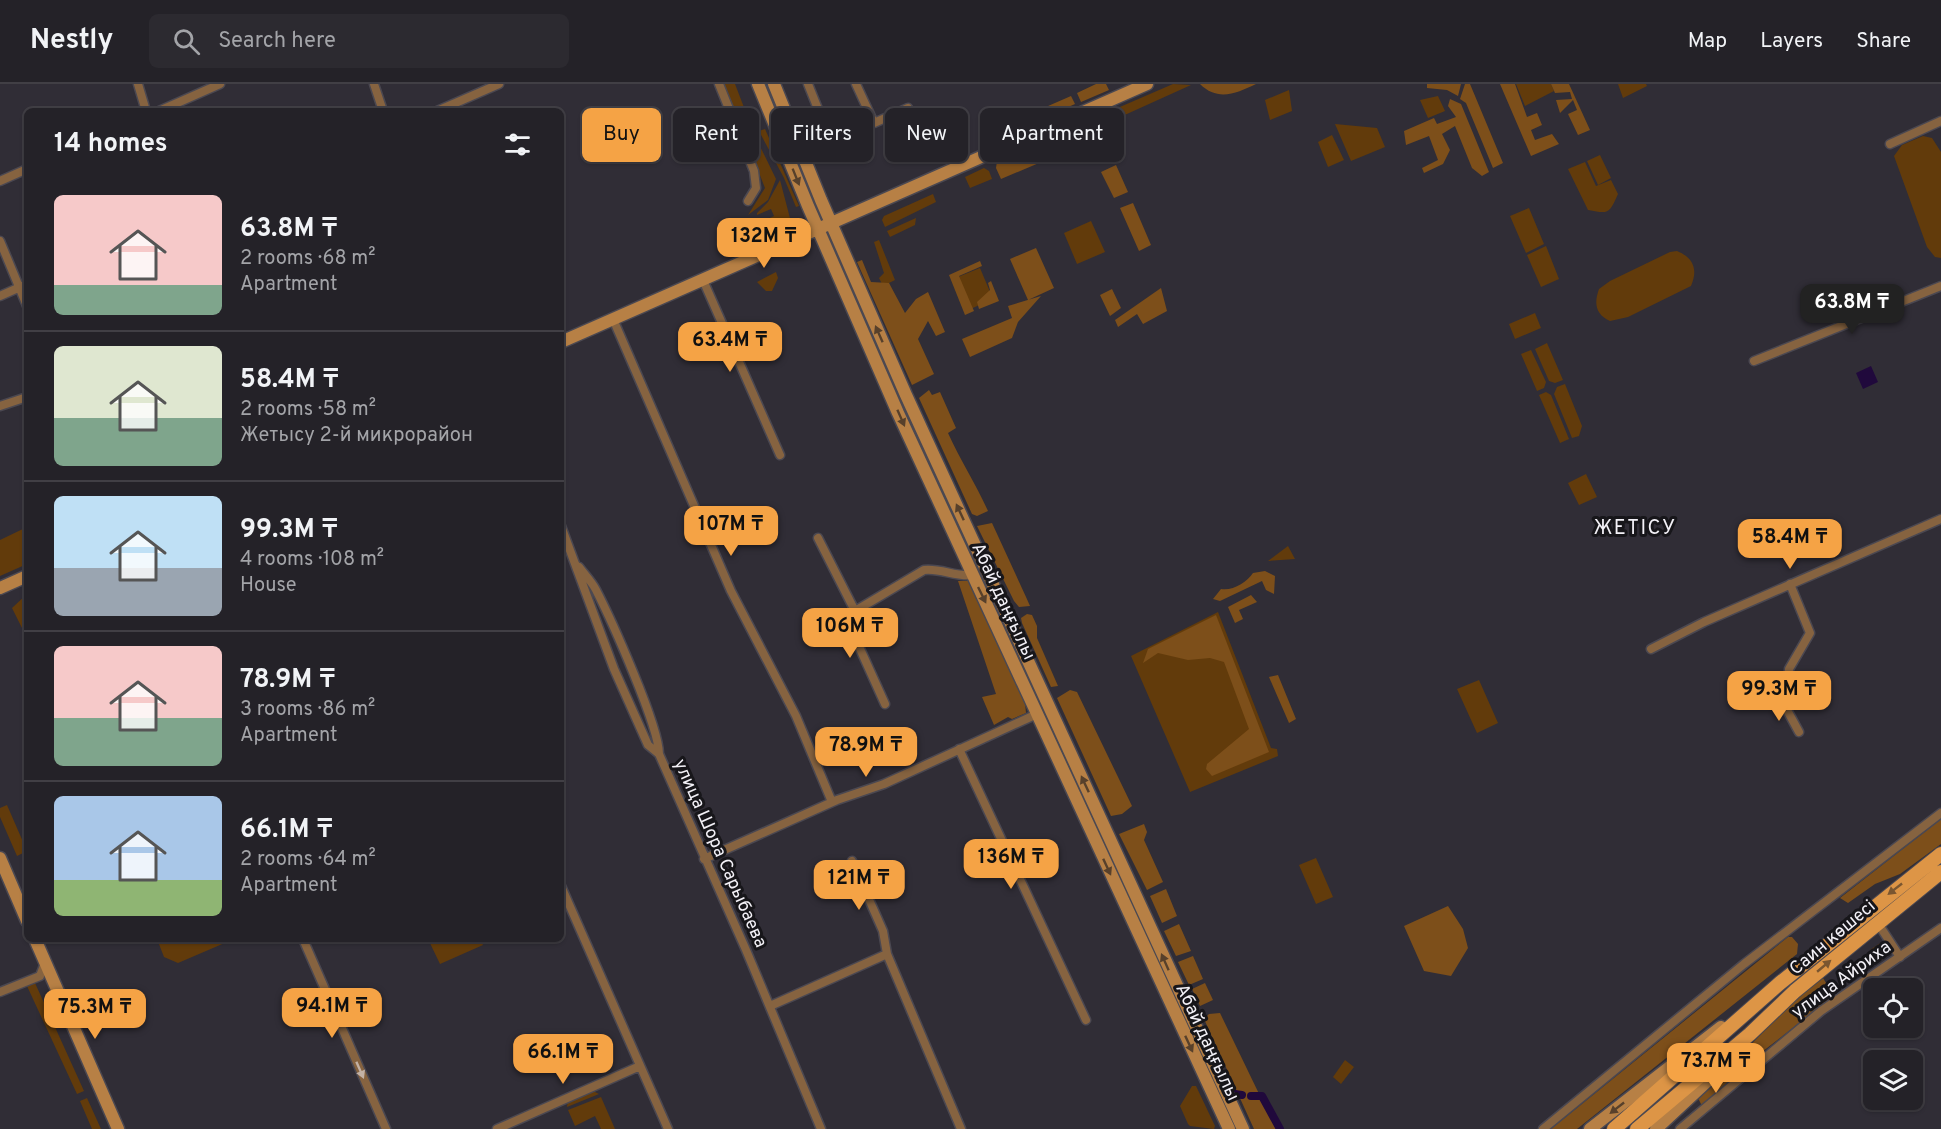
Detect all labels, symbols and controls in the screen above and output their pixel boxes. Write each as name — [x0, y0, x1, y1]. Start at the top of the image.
search box — [149, 14, 569, 68]
text: Nestly — [30, 23, 113, 59]
icon: search — [170, 25, 203, 58]
text: Search here — [218, 28, 336, 55]
text: Map — [1688, 28, 1727, 55]
text: Layers — [1760, 28, 1823, 55]
text: Share — [1856, 28, 1911, 55]
chip: Buy — [582, 108, 661, 162]
chip: Rent — [673, 108, 759, 162]
chip: Filters — [771, 108, 873, 162]
chip: New — [885, 108, 968, 162]
chip: Apartment — [980, 108, 1124, 162]
text: 14 homes — [54, 128, 168, 161]
icon: filters — [501, 128, 534, 161]
one-way arrow — [792, 168, 801, 186]
text: 63.8M ₸ — [240, 213, 338, 246]
pin: 132M ₸ — [715, 218, 813, 269]
icon: home — [102, 219, 174, 291]
text: 132M ₸ — [731, 224, 797, 250]
text: 2 rooms · 68 m² — [240, 246, 376, 272]
text: Apartment — [240, 272, 338, 298]
pin: 63.8M ₸ — [1797, 284, 1907, 335]
text: 63.8M ₸ — [1814, 290, 1890, 316]
pin: 63.4M ₸ — [675, 322, 785, 373]
one-way arrow — [874, 325, 883, 343]
text: 63.4M ₸ — [692, 328, 768, 354]
text: 58.4M ₸ — [240, 364, 339, 397]
icon: home — [102, 370, 174, 442]
text: 2 rooms · 58 m² — [240, 397, 376, 423]
one-way arrow — [896, 409, 905, 426]
text: Жетысу 2-й микрорайон — [240, 423, 473, 449]
one-way arrow — [955, 503, 964, 520]
pin: 107M ₸ — [682, 506, 780, 557]
text: 107M ₸ — [698, 512, 764, 538]
text: 99.3M ₸ — [240, 514, 338, 547]
district label: ЖЕТІСУ — [1593, 516, 1677, 542]
pin: 58.4M ₸ — [1735, 519, 1845, 570]
icon: home — [102, 520, 174, 592]
text: 58.4M ₸ — [1752, 525, 1828, 551]
street label: Абай даңғылы — [965, 539, 1040, 664]
text: 4 rooms · 108 m² — [240, 547, 384, 573]
text: House — [240, 573, 296, 599]
one-way arrow — [977, 586, 986, 603]
pin: 106M ₸ — [801, 608, 899, 659]
text: 106M ₸ — [816, 614, 884, 640]
text: 78.9M ₸ — [240, 664, 336, 697]
icon: home — [102, 670, 174, 742]
pin: 99.3M ₸ — [1724, 671, 1834, 722]
text: 99.3M ₸ — [1741, 677, 1817, 703]
text: 3 rooms · 86 m² — [240, 697, 375, 723]
text: Apartment — [240, 723, 338, 749]
pin: 78.9M ₸ — [811, 727, 921, 778]
text: 78.9M ₸ — [829, 733, 903, 759]
street label: улица Шора Сарыбаева — [668, 756, 772, 951]
one-way arrow — [1080, 775, 1090, 793]
text: 66.1M ₸ — [240, 814, 333, 847]
icon: home — [102, 820, 174, 892]
pin: 136M ₸ — [962, 839, 1060, 890]
text: 136M ₸ — [978, 845, 1044, 871]
text: 2 rooms · 64 m² — [240, 847, 376, 873]
one-way arrow — [1103, 859, 1112, 876]
pin: 121M ₸ — [810, 860, 908, 911]
text: 121M ₸ — [828, 866, 890, 892]
text: Apartment — [240, 873, 338, 899]
one-way arrow — [1887, 883, 1902, 895]
street label: Саин көшесі — [1785, 895, 1881, 981]
street label: улица Айриха — [1787, 936, 1896, 1024]
one-way arrow — [1161, 953, 1170, 970]
one-way arrow — [1816, 960, 1832, 973]
map controls — [1863, 978, 1923, 1110]
button: locate — [1863, 978, 1923, 1038]
street label: Абай даңғылы — [1169, 980, 1244, 1105]
pin: 94.1M ₸ — [277, 988, 387, 1039]
pin: 75.3M ₸ — [40, 989, 150, 1040]
text: 94.1M ₸ — [296, 994, 368, 1020]
text: 75.3M ₸ — [58, 995, 132, 1021]
pin: 66.1M ₸ — [508, 1034, 618, 1085]
one-way arrow — [1185, 1036, 1194, 1053]
text: 66.1M ₸ — [527, 1040, 599, 1066]
pin: 73.7M ₸ — [1661, 1043, 1771, 1094]
text: 73.7M ₸ — [1681, 1049, 1751, 1075]
button: layers — [1863, 1050, 1923, 1110]
one-way arrow — [355, 1061, 365, 1079]
one-way arrow — [1609, 1101, 1625, 1114]

